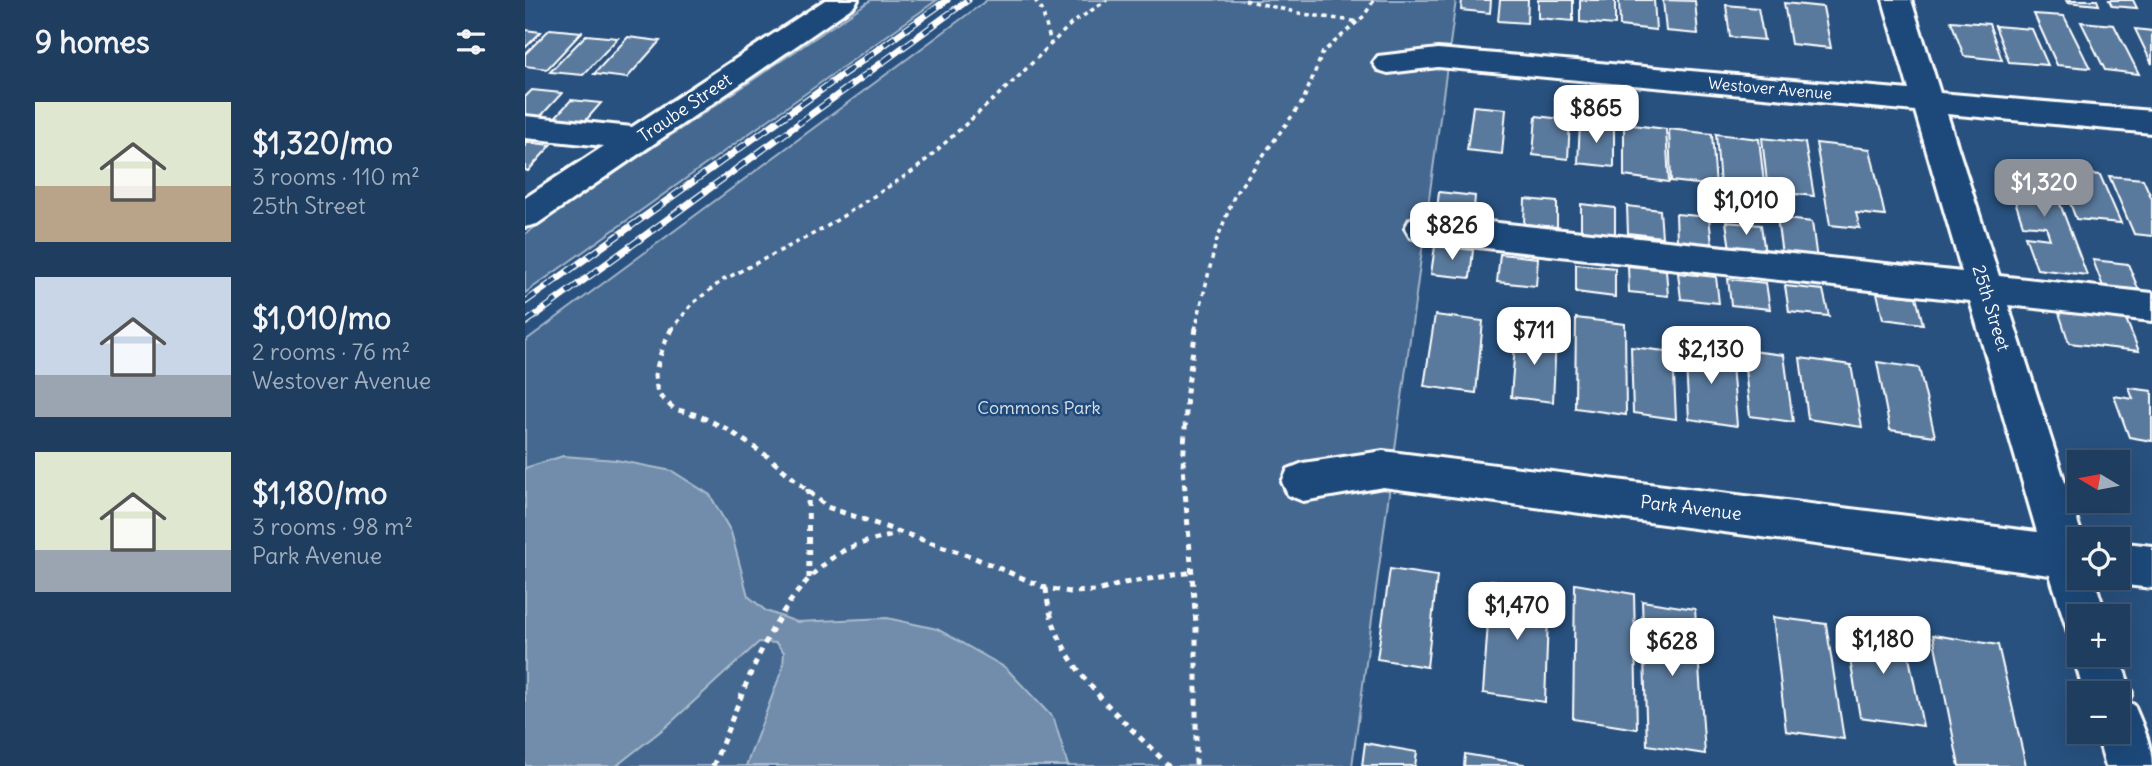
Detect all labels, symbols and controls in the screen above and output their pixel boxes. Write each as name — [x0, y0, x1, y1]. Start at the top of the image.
text: 9 homes — [35, 23, 150, 61]
icon: filters — [452, 23, 490, 61]
street label: Traube Street — [634, 68, 736, 147]
street label: Westover Avenue — [1707, 73, 1833, 103]
pin: $865 — [1555, 86, 1637, 145]
text: $865 — [1570, 93, 1622, 122]
text: $1,320/mo — [252, 124, 393, 162]
icon: home — [91, 130, 175, 214]
pin: $1,320 — [1987, 160, 2101, 219]
text: 3 rooms · 110 m² — [252, 162, 420, 191]
text: $1,320 — [2010, 167, 2078, 196]
pin: $1,010 — [1689, 177, 1803, 237]
text: $1,010 — [1713, 185, 1779, 214]
text: 25th Street — [252, 191, 366, 220]
pin: $826 — [1411, 202, 1493, 262]
text: $826 — [1426, 210, 1478, 239]
street label: 25th Street — [1967, 262, 2015, 354]
text: $1,010/mo — [252, 299, 391, 337]
icon: home — [91, 305, 175, 389]
pin: $711 — [1493, 308, 1575, 367]
text: $711 — [1513, 315, 1555, 344]
pin: $2,130 — [1654, 326, 1768, 386]
text: $2,130 — [1678, 334, 1744, 363]
text: 2 rooms · 76 m² — [252, 337, 410, 366]
text: Westover Avenue — [252, 366, 431, 395]
park label: Commons Park — [977, 396, 1101, 419]
north arrow — [2067, 450, 2130, 513]
map controls — [2067, 450, 2130, 744]
text: $1,180/mo — [252, 474, 387, 512]
icon: home — [91, 480, 175, 564]
street label: Park Avenue — [1639, 490, 1743, 525]
text: 3 rooms · 98 m² — [252, 512, 413, 541]
button: locate — [2067, 527, 2130, 590]
text: Park Avenue — [252, 541, 382, 570]
pin: $1,470 — [1460, 582, 1574, 642]
text: $1,470 — [1484, 590, 1550, 619]
button: + — [2067, 604, 2130, 667]
pin: $1,180 — [1826, 616, 1940, 676]
pin: $628 — [1631, 618, 1713, 678]
text: $1,180 — [1852, 624, 1914, 653]
text: $628 — [1646, 626, 1698, 655]
button: − — [2067, 681, 2130, 744]

